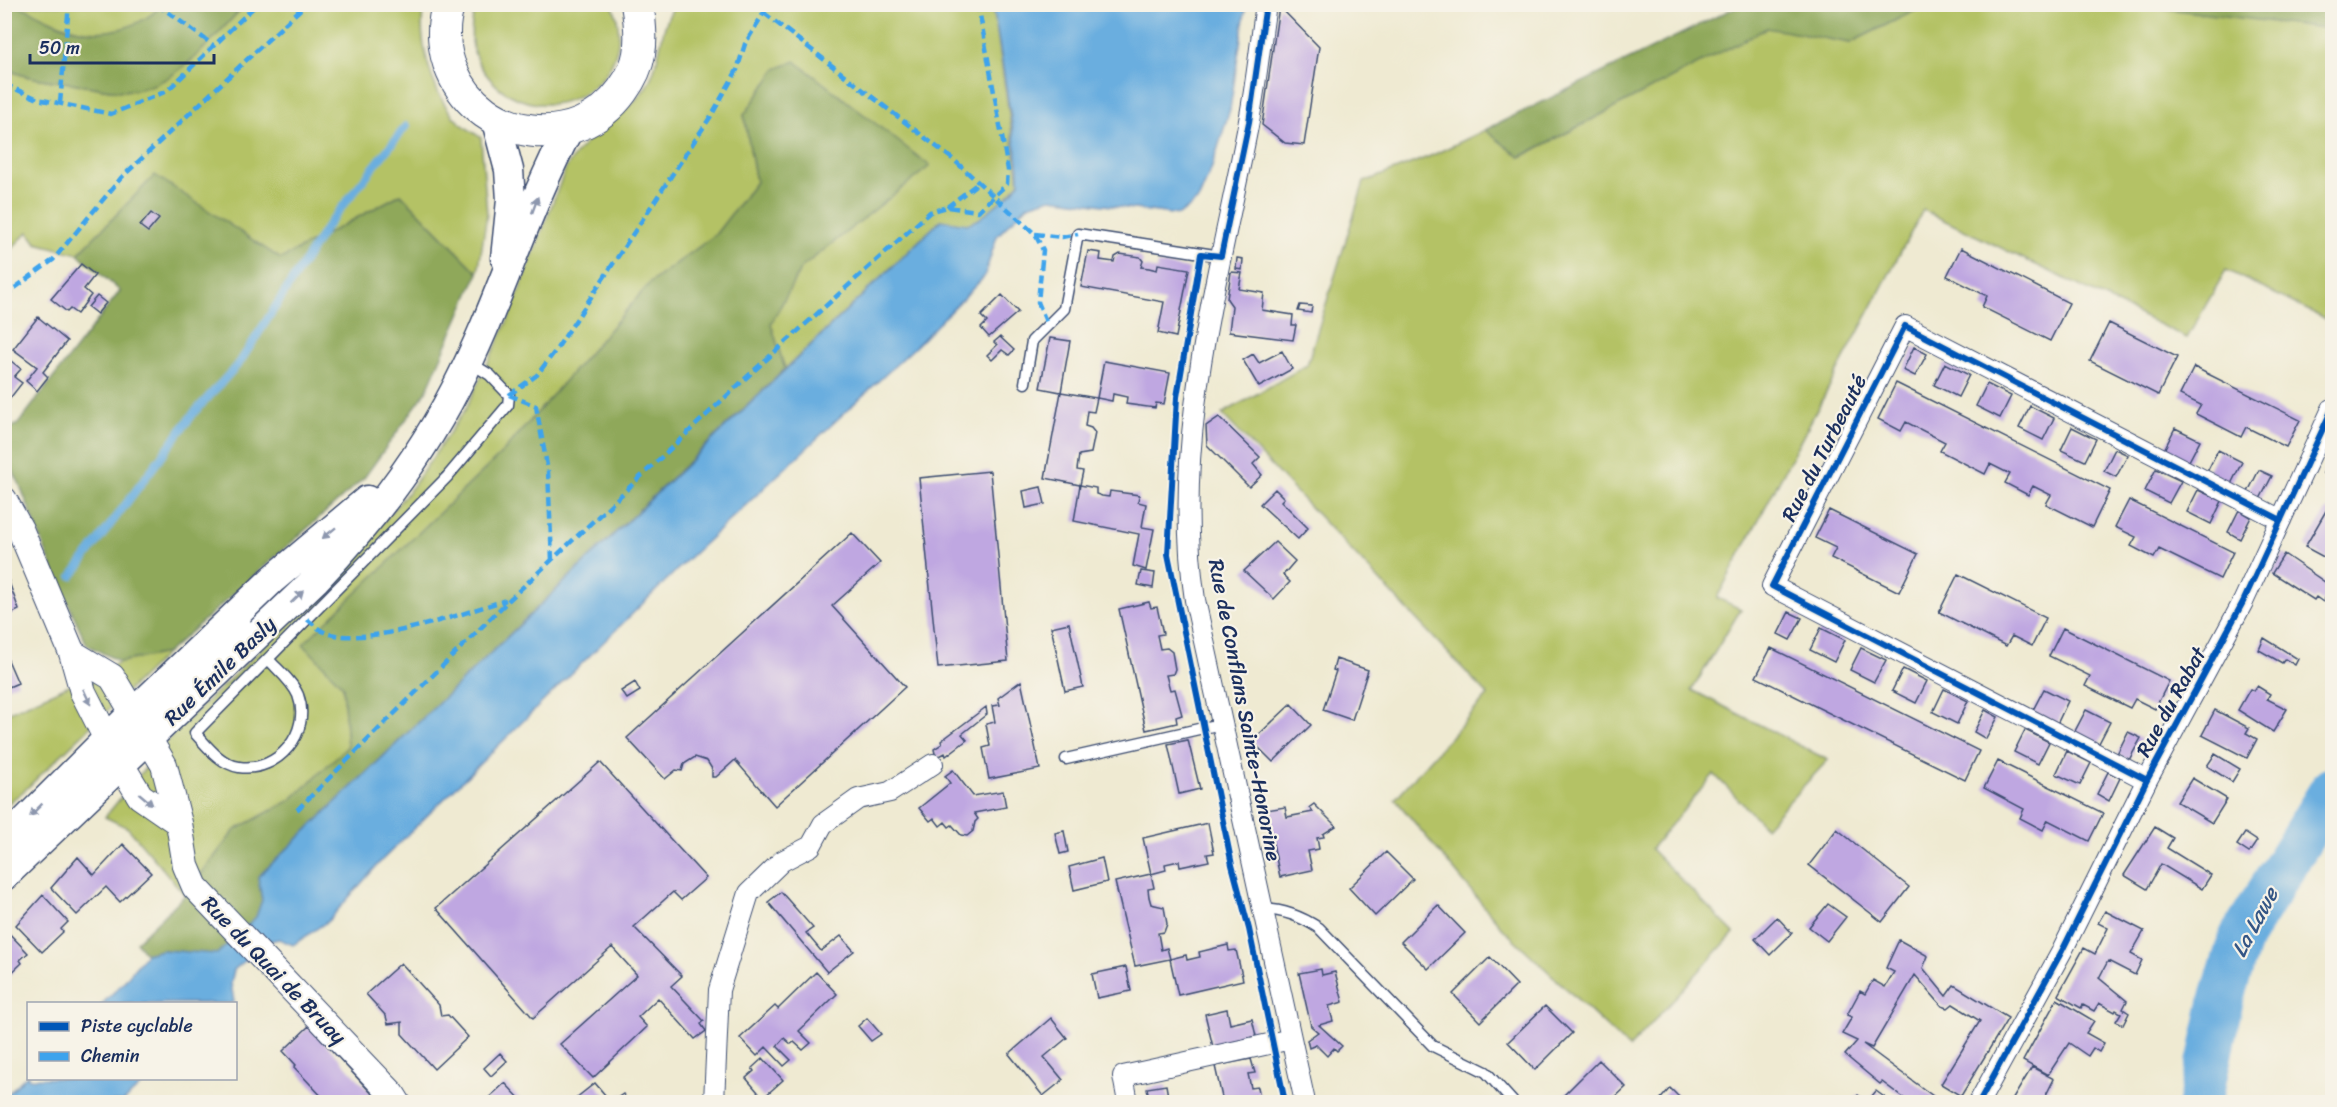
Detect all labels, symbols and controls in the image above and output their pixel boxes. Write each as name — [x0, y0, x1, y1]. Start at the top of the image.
scale bar — [30, 27, 214, 65]
text: 50 m — [39, 32, 80, 64]
one-way arrow — [530, 196, 540, 214]
street label: Rue du Turbeauté — [1770, 367, 1878, 529]
one-way arrow — [321, 526, 337, 539]
street label: Rue de Conflans Sainte-Honorine — [1197, 556, 1293, 864]
one-way arrow — [289, 591, 304, 604]
street label: Rue Émile Basly — [155, 607, 286, 735]
street label: Rue du Rabat — [2125, 638, 2218, 764]
one-way arrow — [82, 689, 91, 706]
one-way arrow — [138, 792, 154, 805]
one-way arrow — [30, 803, 44, 817]
water label: La Lawe — [2220, 878, 2290, 964]
street label: Rue du Quai de Bruay — [192, 886, 356, 1054]
legend — [27, 1002, 237, 1080]
text: Piste cyclable — [81, 1010, 193, 1042]
text: Chemin — [81, 1040, 140, 1072]

